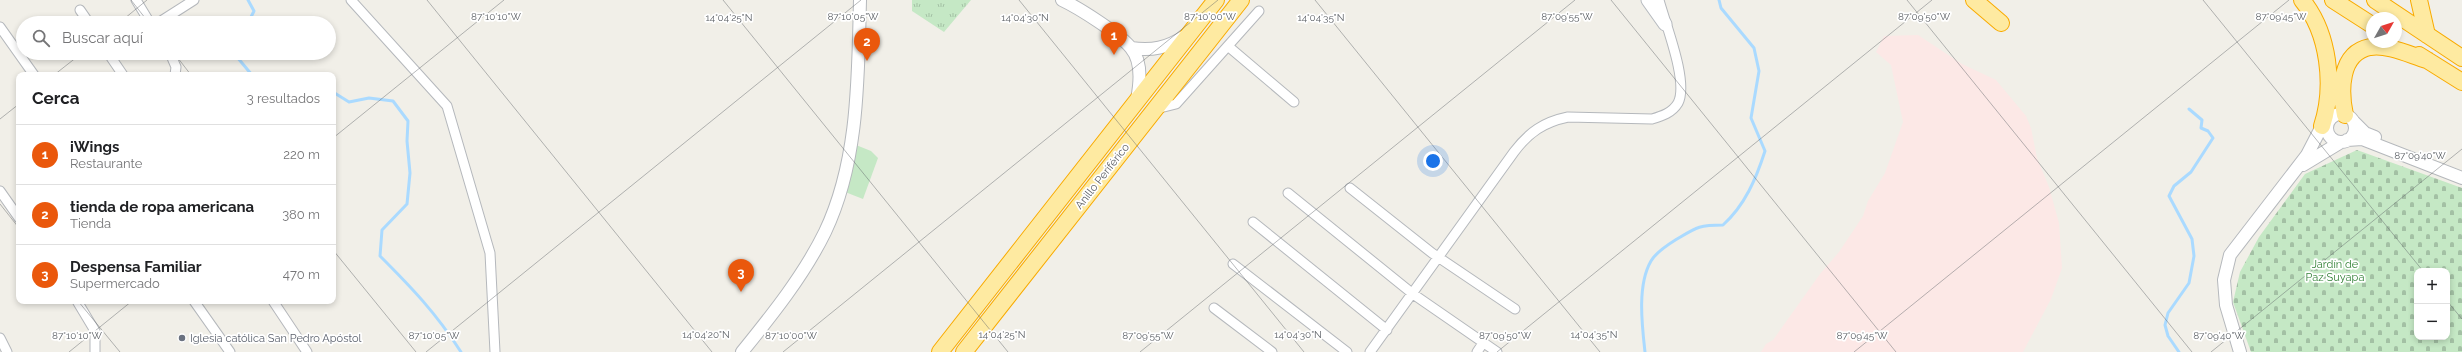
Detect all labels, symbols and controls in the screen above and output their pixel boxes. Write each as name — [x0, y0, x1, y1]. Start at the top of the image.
text: 87°10'10"W — [471, 11, 522, 22]
text: 87°10'05"W — [827, 11, 879, 22]
text: 87°10'00"W — [1184, 11, 1236, 22]
text: 87°09'55"W — [1541, 11, 1593, 22]
text: 87°09'50"W — [1898, 11, 1951, 22]
text: 87°09'45"W — [2255, 11, 2307, 22]
text: 14°04'25"N — [706, 12, 752, 23]
text: 14°04'30"N — [1001, 12, 1049, 23]
text: 14°04'35"N — [1298, 12, 1344, 23]
north arrow — [2366, 12, 2402, 48]
search box — [16, 16, 336, 60]
pin: 1 — [1101, 22, 1127, 55]
icon: search — [30, 27, 52, 49]
pin: 2 — [854, 28, 880, 61]
text: Buscar aquí — [62, 29, 143, 47]
text: Cerca — [32, 88, 80, 108]
text: 3 resultados — [247, 91, 320, 106]
text: iWings — [70, 138, 119, 156]
street label: Anillo Periférico — [1073, 141, 1132, 212]
text: 1 — [42, 147, 48, 162]
text: 220 m — [283, 147, 320, 162]
text: 87°09'40"W — [2394, 150, 2446, 161]
your location — [1423, 151, 1443, 171]
text: Restaurante — [70, 156, 142, 171]
text: tienda de ropa americana — [70, 198, 254, 216]
text: 2 — [41, 207, 49, 222]
text: 380 m — [282, 207, 320, 222]
text: Tienda — [70, 216, 111, 231]
text: Despensa Familiar — [70, 258, 202, 276]
park label: Jardín de Paz Suyapa — [2306, 258, 2364, 284]
pin: 3 — [728, 259, 754, 292]
text: 3 — [41, 267, 49, 282]
text: 470 m — [283, 267, 320, 282]
map controls — [2414, 268, 2450, 340]
button: + — [2414, 268, 2450, 304]
text: Supermercado — [70, 276, 160, 291]
button: − — [2414, 304, 2450, 340]
text: 14°04'20"N — [682, 329, 730, 340]
text: 14°04'25"N — [979, 329, 1025, 340]
text: 14°04'30"N — [1274, 329, 1322, 340]
text: 14°04'35"N — [1571, 329, 1617, 340]
text: 87°10'10"W — [52, 330, 103, 341]
text: 87°10'05"W — [408, 330, 460, 341]
text: 87°10'00"W — [765, 330, 817, 341]
text: 87°09'55"W — [1122, 330, 1174, 341]
text: 87°09'50"W — [1479, 330, 1532, 341]
text: 87°09'45"W — [1836, 330, 1888, 341]
text: 87°09'40"W — [2193, 330, 2245, 341]
place label: Iglesia católica San Pedro Apóstol — [190, 332, 362, 345]
marker: Iglesia católica San Pedro Apóstol — [177, 333, 187, 343]

